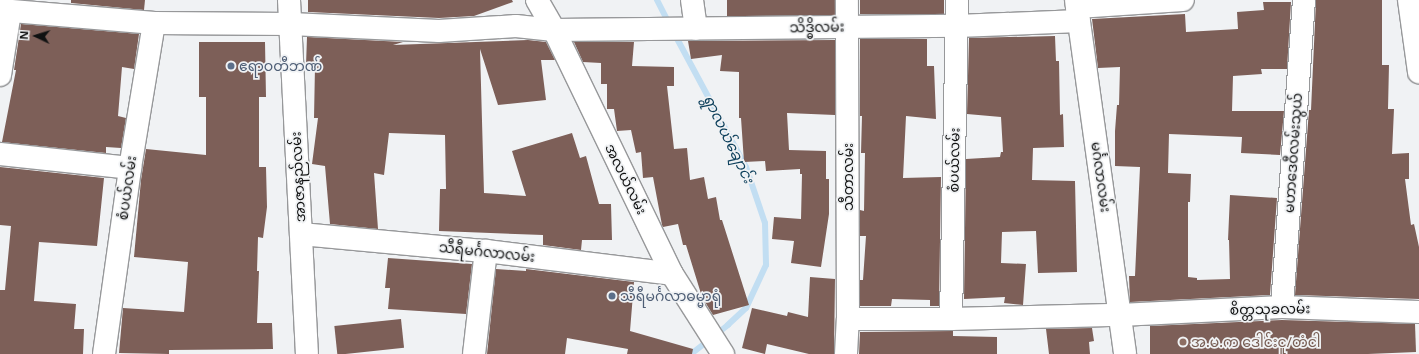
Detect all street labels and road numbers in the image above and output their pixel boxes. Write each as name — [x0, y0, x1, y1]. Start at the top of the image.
street label: သိဒ္ဓိလမ်း — [789, 18, 845, 36]
street label: မဟာဒေဝီလမ်းသွယ် — [1280, 92, 1306, 214]
street label: စံပယ်လမ်း — [945, 127, 963, 193]
street label: အာဇာနည်လမ်း — [287, 131, 309, 223]
street label: အလယ်လမ်း — [602, 141, 650, 217]
street label: မင်္ဂလာလမ်း — [1088, 141, 1114, 213]
street label: သီတာလမ်း — [840, 143, 856, 211]
street label: စံပယ်လမ်း — [114, 155, 140, 221]
street label: သီရီမင်္ဂလာလမ်း — [438, 239, 536, 265]
street label: စိတ္တသုခလမ်း — [1230, 300, 1310, 318]

